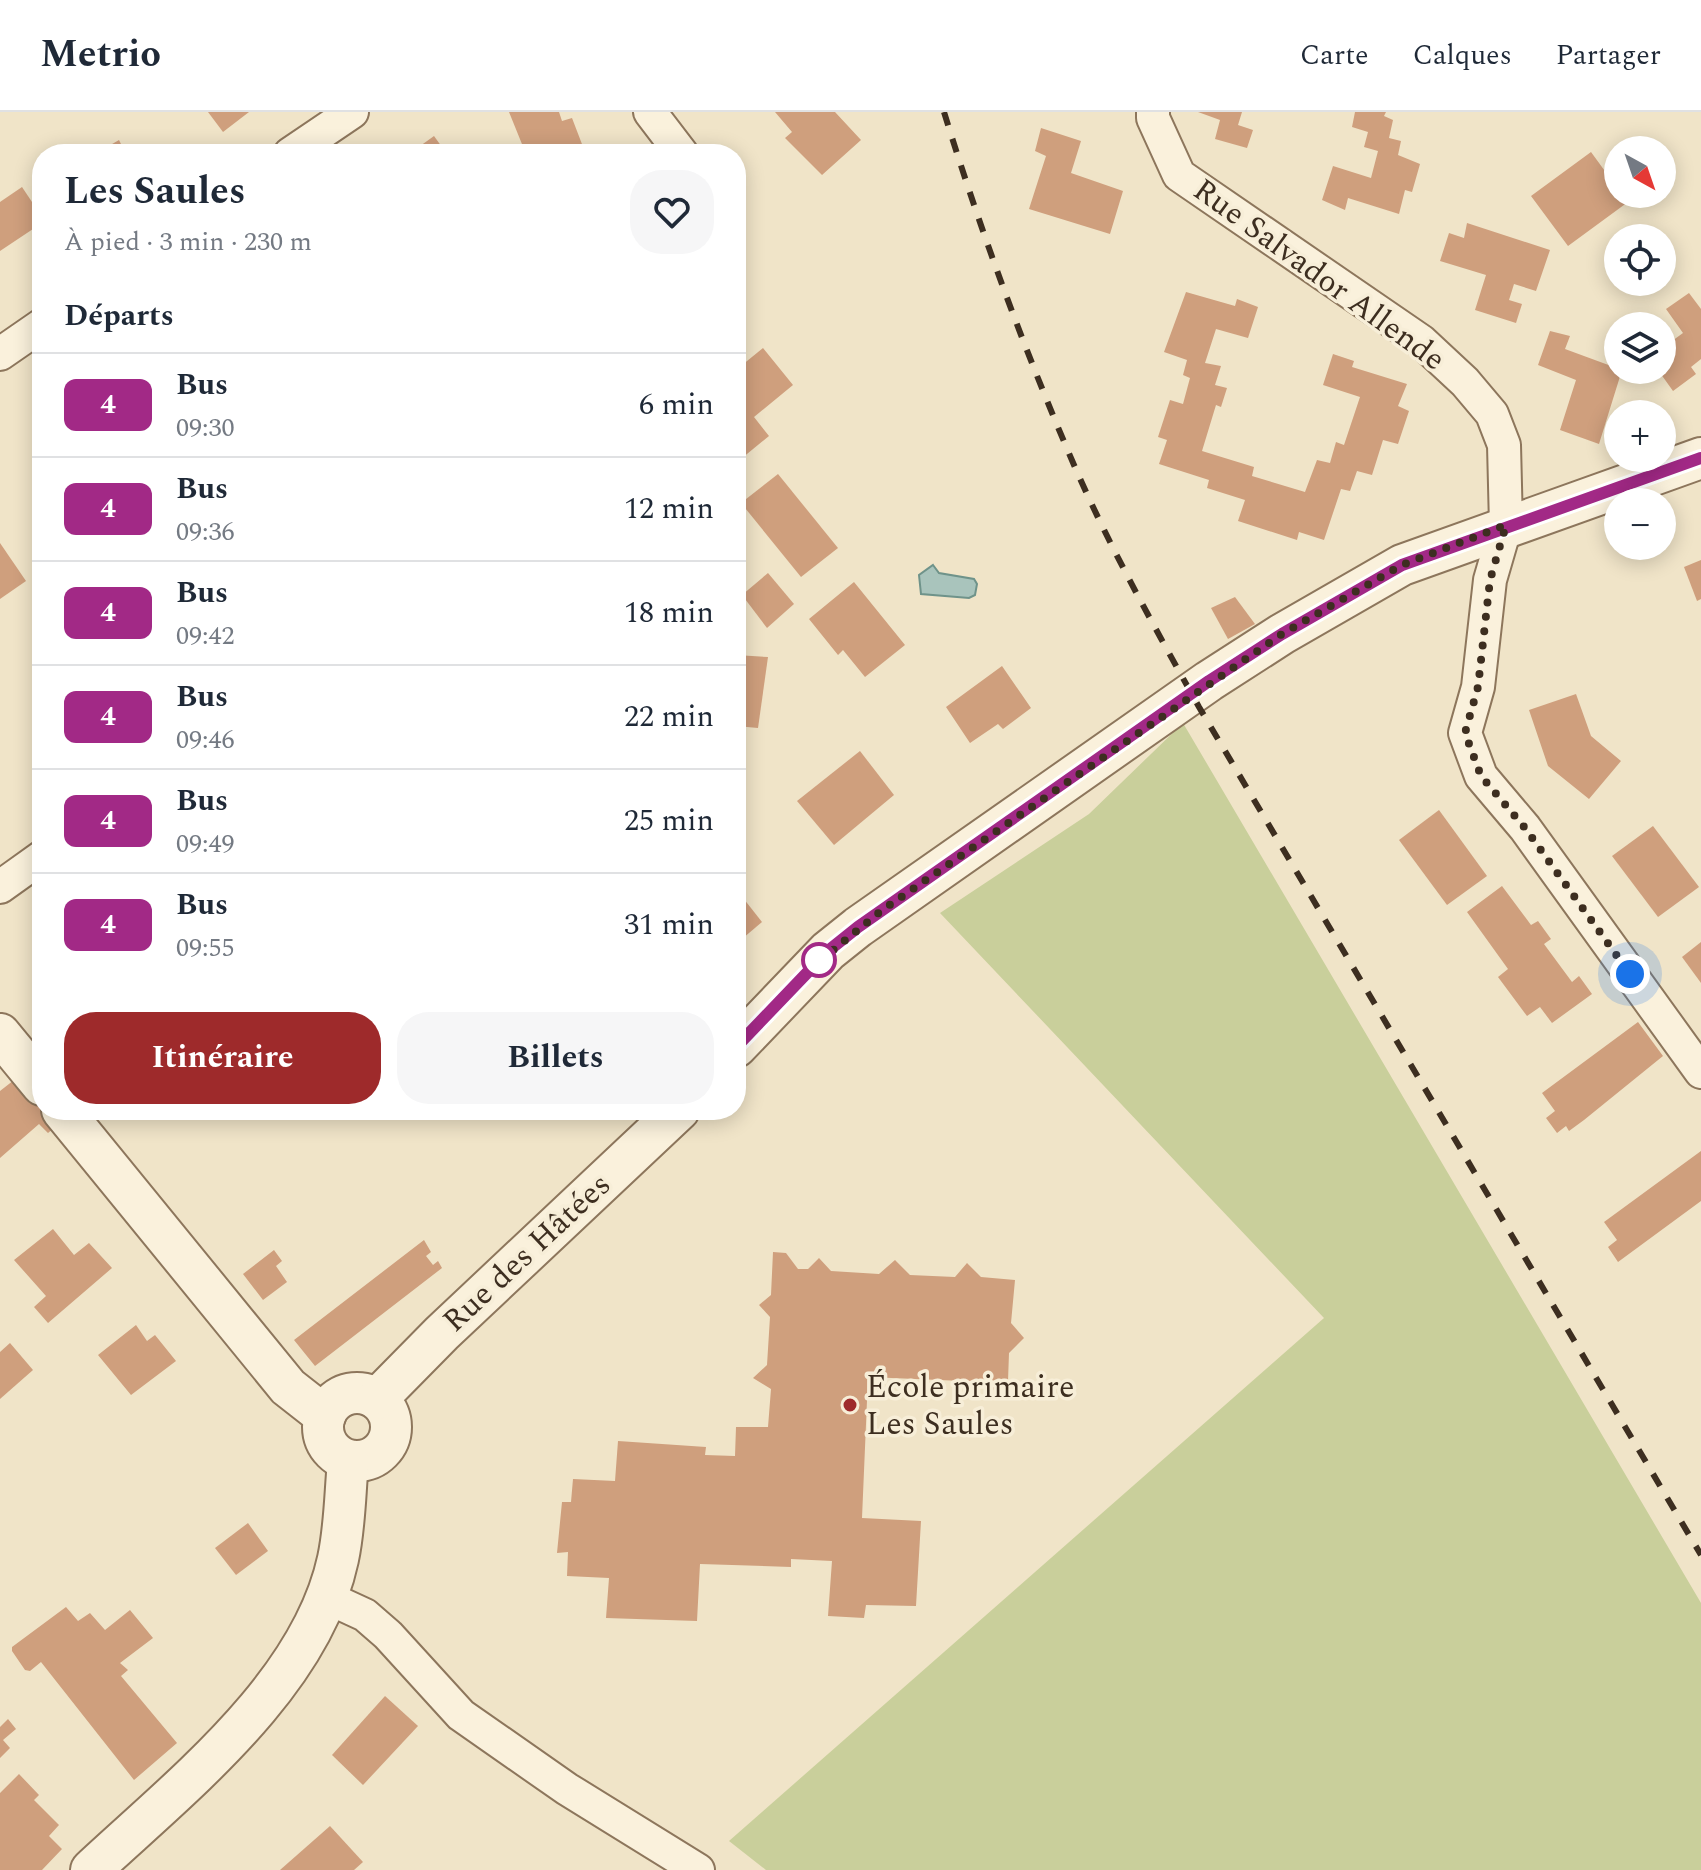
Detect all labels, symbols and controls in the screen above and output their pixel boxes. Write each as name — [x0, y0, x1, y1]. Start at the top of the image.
text: Metrio — [40, 26, 161, 84]
text: Carte — [1300, 34, 1369, 77]
text: Calques — [1413, 34, 1512, 77]
text: Partager — [1556, 34, 1661, 77]
north arrow — [1604, 136, 1676, 208]
map controls — [1604, 136, 1676, 560]
text: Les Saules — [64, 163, 246, 221]
street label: Rue Salvador Allende — [1182, 166, 1456, 384]
button: heart — [630, 170, 714, 254]
text: À pied · 3 min · 230 m — [64, 222, 312, 262]
button: locate — [1604, 224, 1676, 296]
text: Départs — [64, 293, 174, 339]
button: layers — [1604, 312, 1676, 384]
text: Bus — [176, 362, 228, 408]
text: 6 min — [639, 382, 714, 428]
text: 4 — [100, 383, 116, 426]
button: + — [1604, 400, 1676, 472]
text: 09:30 — [176, 408, 235, 448]
text: Bus — [176, 466, 228, 512]
text: 12 min — [624, 486, 714, 532]
text: 4 — [100, 487, 116, 530]
button: − — [1604, 488, 1676, 560]
text: 09:36 — [176, 512, 235, 552]
text: Bus — [176, 570, 228, 616]
text: 18 min — [624, 590, 714, 636]
text: 4 — [100, 591, 116, 634]
text: 09:42 — [176, 616, 235, 656]
text: Bus — [176, 674, 228, 720]
text: 22 min — [624, 694, 714, 740]
text: 4 — [100, 695, 116, 738]
text: 09:46 — [176, 720, 235, 760]
text: Bus — [176, 778, 228, 824]
text: 25 min — [624, 798, 714, 844]
text: 4 — [100, 799, 116, 842]
text: 09:49 — [176, 824, 235, 864]
text: Bus — [176, 882, 228, 928]
text: 31 min — [624, 902, 714, 948]
text: 4 — [100, 903, 116, 946]
text: 09:55 — [176, 928, 235, 968]
unlabelled marker — [802, 943, 836, 977]
your location — [1610, 954, 1650, 994]
button: Itinéraire — [64, 1012, 381, 1104]
button: Billets — [397, 1012, 714, 1104]
street label: Rue des Hâtées — [431, 1162, 623, 1344]
place label: École primaire Les Saules — [866, 1363, 1074, 1449]
marker: École primaire Les Saules — [841, 1396, 859, 1414]

